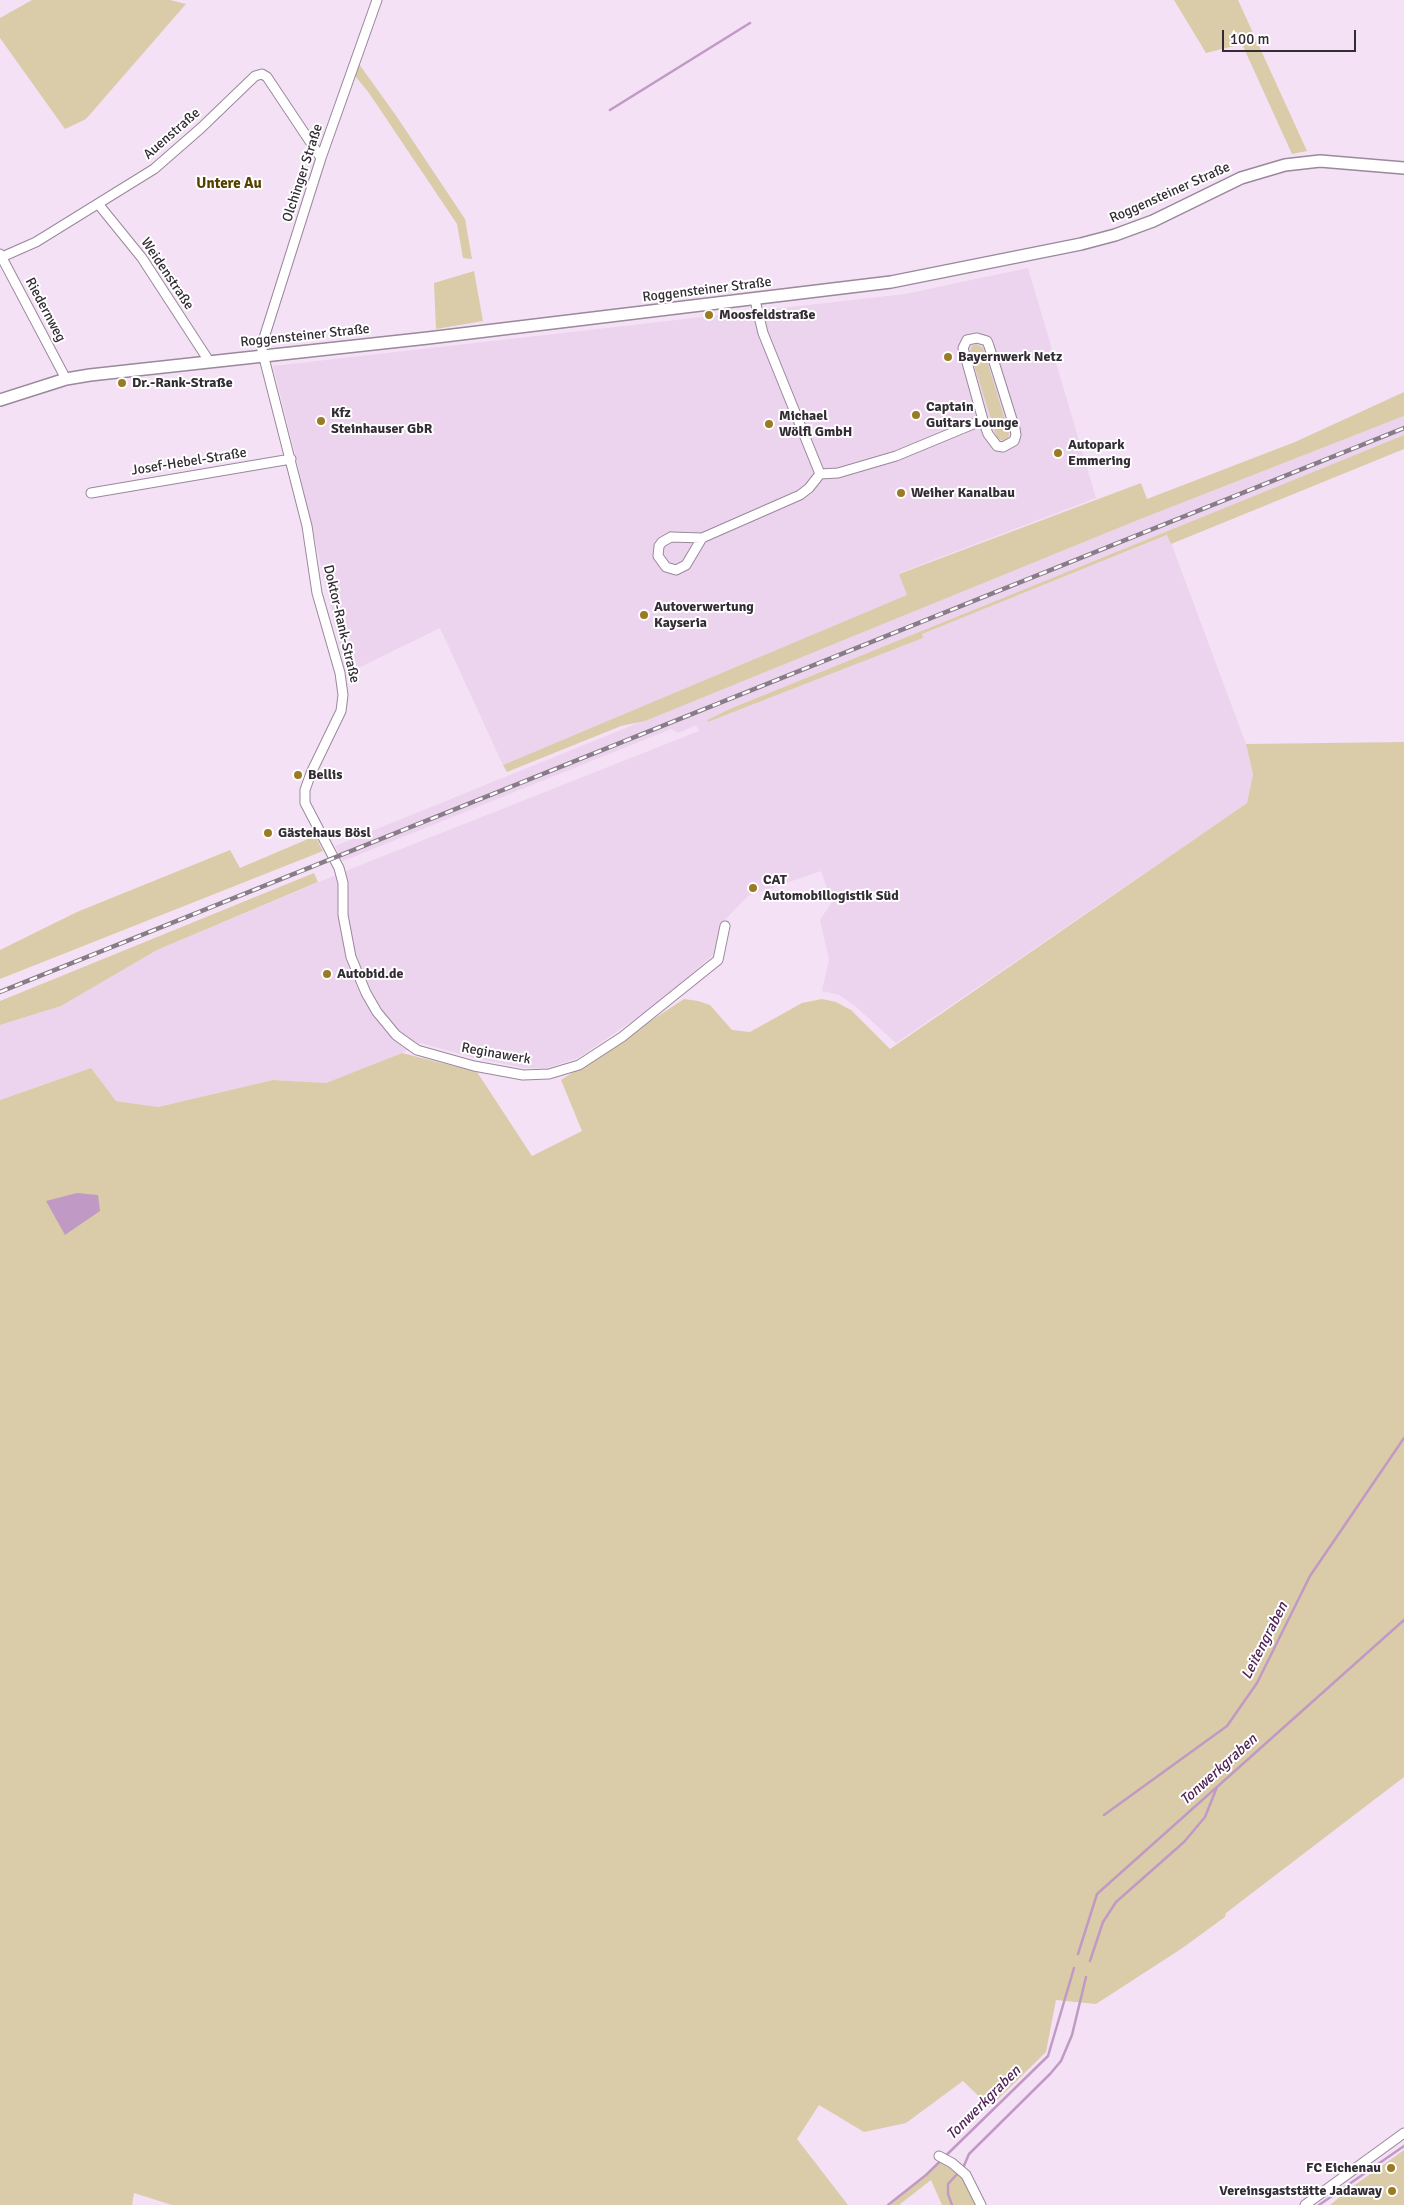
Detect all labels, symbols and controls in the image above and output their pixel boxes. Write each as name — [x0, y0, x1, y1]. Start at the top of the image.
scale bar — [1224, 20, 1358, 52]
text: 100 m — [1230, 30, 1270, 48]
street label: Auenstraße — [140, 105, 204, 163]
street label: Olchinger Straße — [279, 122, 327, 224]
street label: Roggensteiner Straße — [1107, 159, 1233, 227]
district label: Untere Au — [196, 175, 262, 193]
street label: Weidenstraße — [137, 235, 197, 313]
street label: Roggensteiner Straße — [641, 274, 773, 306]
street label: Riedernweg — [21, 275, 69, 345]
place label: Moosfeldstraße — [719, 307, 815, 323]
marker: Moosfeldstraße — [703, 309, 715, 321]
street label: Roggensteiner Straße — [239, 321, 371, 351]
place label: Bayernwerk Netz — [958, 349, 1062, 365]
marker: Bayernwerk Netz — [942, 351, 954, 363]
place label: Dr.-Rank-Straße — [132, 375, 233, 391]
marker: Dr.-Rank-Straße — [116, 377, 128, 389]
place label: Captain Guitars Lounge — [926, 399, 1019, 432]
place label: Kfz Steinhauser GbR — [331, 405, 432, 438]
place label: Michael Wölfl GmbH — [779, 408, 852, 441]
marker: Captain Guitars Lounge — [910, 409, 922, 421]
marker: Kfz Steinhauser GbR — [315, 415, 327, 427]
marker: Michael Wölfl GmbH — [763, 418, 775, 430]
place label: Autopark Emmering — [1068, 437, 1131, 470]
street label: Josef-Hebel-Straße — [130, 445, 248, 479]
marker: Autopark Emmering — [1052, 447, 1064, 459]
place label: Weiher Kanalbau — [911, 485, 1015, 501]
marker: Weiher Kanalbau — [895, 487, 907, 499]
street label: Doktor-Rank-Straße — [319, 563, 363, 685]
place label: Autoverwertung Kayseria — [654, 599, 754, 632]
marker: Autoverwertung Kayseria — [638, 609, 650, 621]
place label: Bellis — [308, 767, 342, 783]
marker: Bellis — [292, 769, 304, 781]
place label: Gästehaus Bösl — [278, 825, 371, 841]
marker: Gästehaus Bösl — [262, 827, 274, 839]
place label: CAT Automobillogistik Süd — [763, 872, 899, 904]
marker: CAT Automobillogistik Süd — [747, 882, 759, 894]
place label: Autobid.de — [337, 966, 404, 982]
marker: Autobid.de — [321, 968, 333, 980]
street label: Reginawerk — [460, 1040, 532, 1068]
water label: Leitengraben — [1238, 1599, 1292, 1683]
water label: Tonwerkgraben — [1177, 1731, 1261, 1809]
water label: Tonwerkgraben — [943, 2062, 1025, 2144]
place label: FC Eichenau — [1306, 2160, 1381, 2176]
marker: FC Eichenau — [1385, 2162, 1397, 2174]
place label: Vereinsgaststätte Jadaway — [1219, 2183, 1382, 2199]
marker: Vereinsgaststätte Jadaway — [1386, 2185, 1398, 2197]

